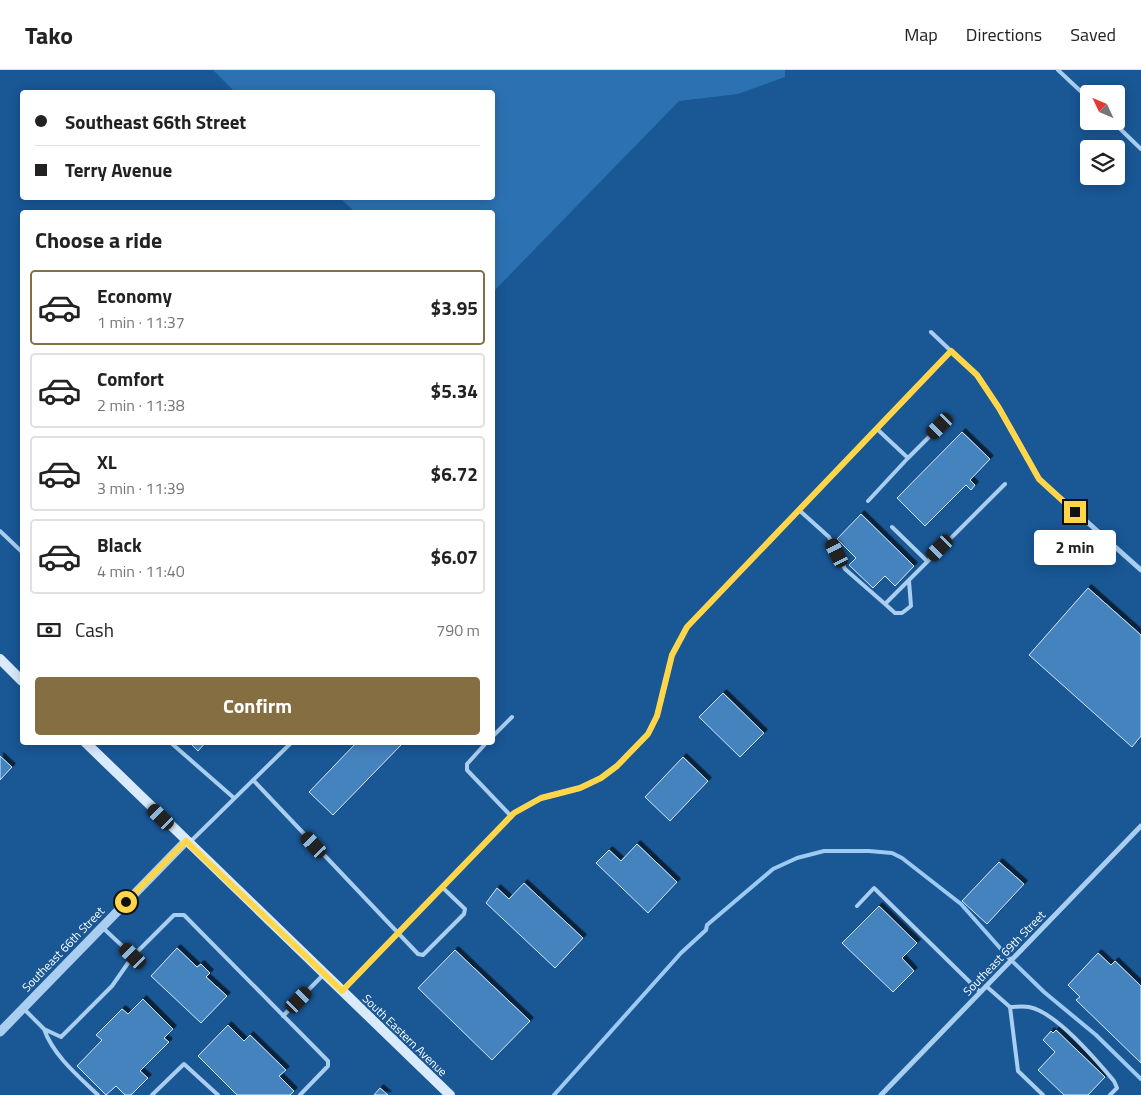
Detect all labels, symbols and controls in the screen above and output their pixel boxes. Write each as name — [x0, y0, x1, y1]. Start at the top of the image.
text: Tako — [25, 17, 73, 53]
text: Map — [904, 21, 938, 48]
text: Directions — [966, 21, 1042, 48]
text: Saved — [1070, 21, 1116, 48]
north arrow — [1080, 85, 1125, 130]
map controls — [1080, 85, 1125, 185]
text: Southeast 66th Street — [65, 107, 246, 136]
button: layers — [1080, 140, 1125, 185]
text: Terry Avenue — [65, 155, 172, 184]
text: Choose a ride — [35, 223, 162, 257]
text: Economy — [97, 281, 172, 310]
icon: car — [37, 285, 82, 330]
text: $3.95 — [431, 293, 478, 322]
text: 1 min · 11:37 — [97, 310, 185, 334]
text: Comfort — [97, 364, 164, 393]
icon: car — [37, 368, 82, 413]
text: $5.34 — [431, 376, 478, 405]
text: 2 min · 11:38 — [97, 393, 185, 417]
car — [924, 410, 955, 442]
text: XL — [97, 447, 117, 476]
icon: car — [37, 451, 82, 496]
text: $6.72 — [431, 459, 478, 488]
text: 3 min · 11:39 — [97, 476, 185, 500]
route end — [1064, 501, 1086, 523]
text: Black — [97, 530, 142, 559]
callout: 2 min — [1034, 530, 1116, 564]
car — [924, 532, 955, 564]
icon: car — [37, 534, 82, 579]
text: 2 min — [1056, 535, 1094, 559]
car — [823, 536, 850, 570]
text: $6.07 — [431, 542, 478, 571]
text: 4 min · 11:40 — [97, 559, 185, 583]
text: Cash — [75, 615, 114, 644]
icon: cash — [35, 616, 63, 644]
text: 790 m — [436, 618, 480, 642]
button: Confirm — [35, 677, 480, 735]
car — [144, 801, 177, 833]
car — [298, 829, 329, 861]
route start — [115, 891, 137, 913]
street label: Southeast 66th Street — [17, 902, 109, 996]
street label: Southeast 69th Street — [958, 906, 1050, 1000]
car — [116, 940, 149, 972]
car — [283, 984, 314, 1016]
street label: South Eastern Avenue — [358, 989, 452, 1081]

